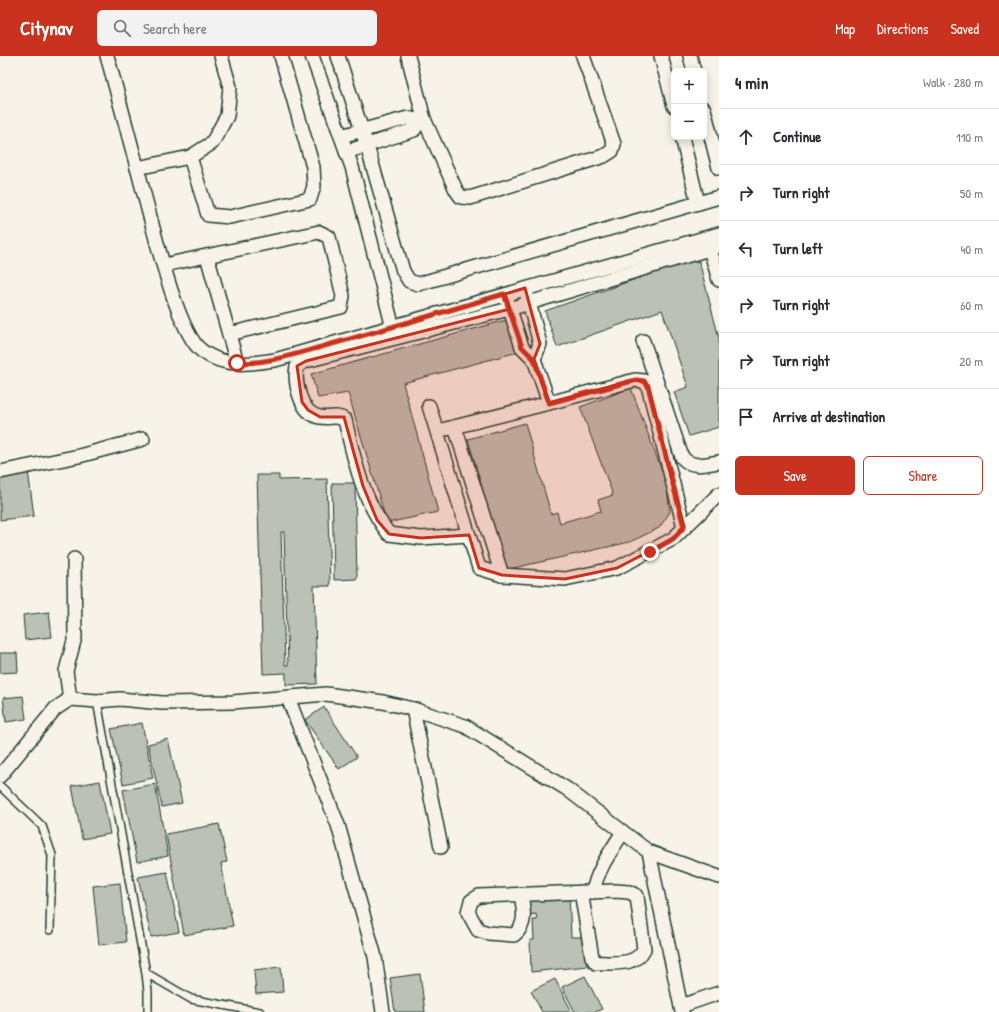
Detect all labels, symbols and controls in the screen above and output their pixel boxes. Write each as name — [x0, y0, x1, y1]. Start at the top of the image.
search box — [97, 10, 377, 46]
text: Citynav — [20, 15, 73, 41]
icon: search — [111, 17, 133, 39]
text: Search here — [143, 18, 207, 39]
text: Map — [835, 19, 855, 38]
text: Directions — [877, 19, 928, 38]
text: Saved — [950, 19, 979, 38]
map controls — [671, 68, 707, 140]
button: + — [671, 68, 707, 104]
text: 4 min — [735, 71, 768, 94]
text: Walk · 280 m — [923, 73, 983, 91]
button: − — [671, 104, 707, 140]
icon: ahead — [735, 126, 757, 148]
text: Continue — [773, 126, 821, 147]
text: 110 m — [956, 128, 983, 146]
icon: right — [735, 182, 757, 204]
text: Turn right — [773, 182, 829, 203]
text: 50 m — [960, 184, 983, 202]
icon: left — [735, 238, 757, 260]
text: Turn left — [773, 238, 823, 259]
text: 40 m — [960, 240, 983, 258]
icon: right — [735, 294, 757, 316]
text: Turn right — [773, 294, 829, 315]
text: 60 m — [960, 296, 983, 314]
icon: right — [735, 350, 757, 372]
text: Turn right — [773, 350, 829, 371]
text: 20 m — [959, 352, 983, 370]
route start — [228, 354, 246, 372]
icon: arrive — [735, 406, 757, 428]
text: Arrive at destination — [773, 406, 885, 427]
button: Save — [735, 456, 855, 495]
button: Share — [863, 456, 983, 495]
route end — [641, 543, 659, 561]

